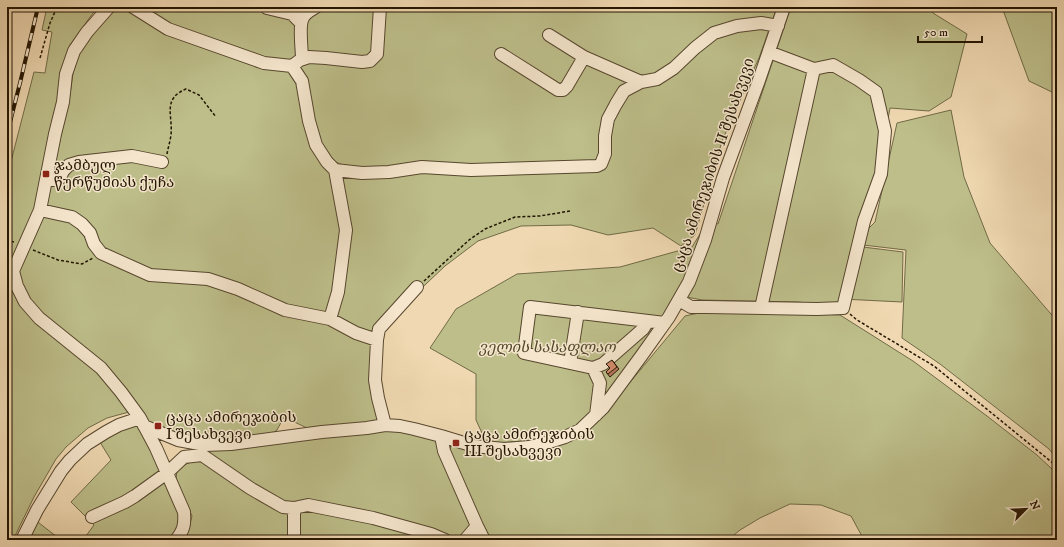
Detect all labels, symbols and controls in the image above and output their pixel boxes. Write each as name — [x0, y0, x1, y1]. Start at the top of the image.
scale bar — [918, 18, 982, 44]
text: 50 m — [924, 25, 948, 40]
street label: ცაცა ამირეჯიბის II შესახვევი — [667, 55, 759, 275]
place label: ჯამბულ წურწუმიას ქუჩა — [54, 156, 174, 192]
marker: ჯამბულ წურწუმიას ქუჩა — [41, 169, 51, 179]
park label: ველის სასაფლაო — [479, 338, 616, 357]
place label: ცაცა ამირეჯიბის I შესახვევი — [166, 408, 296, 444]
marker: ცაცა ამირეჯიბის I შესახვევი — [153, 421, 163, 431]
place label: ცაცა ამირეჯიბის III შესახვევი — [464, 425, 594, 461]
marker: ცაცა ამირეჯიბის III შესახვევი — [451, 438, 461, 448]
north arrow — [1006, 489, 1046, 529]
text: N — [1026, 498, 1042, 512]

